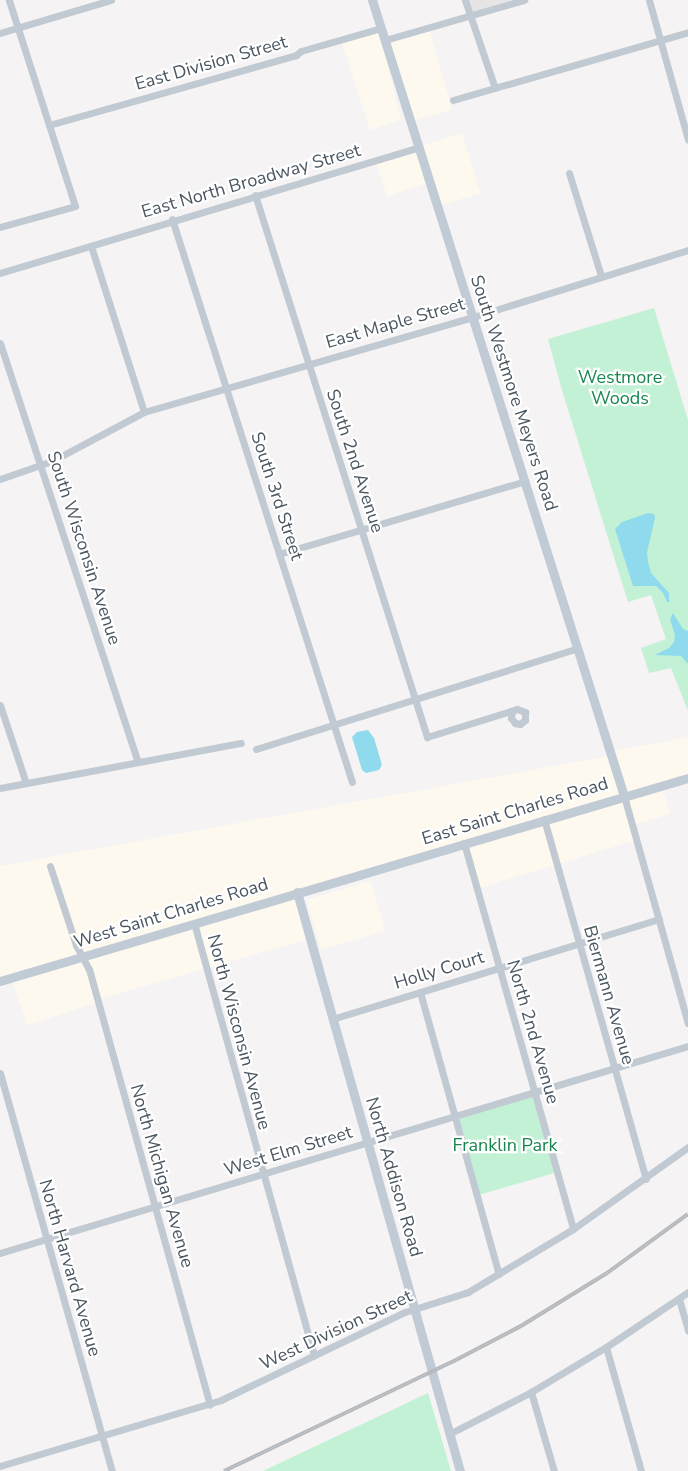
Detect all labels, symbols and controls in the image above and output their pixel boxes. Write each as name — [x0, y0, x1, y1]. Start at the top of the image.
street label: East Division Street — [132, 31, 290, 95]
street label: East North Broadway Street — [139, 139, 363, 223]
street label: South Westmore Meyers Road — [466, 272, 562, 514]
street label: East Maple Street — [323, 293, 467, 353]
park label: Westmore Woods — [578, 367, 662, 410]
street label: South 2nd Avenue — [322, 386, 388, 536]
street label: South 3rd Street — [246, 429, 308, 563]
street label: South Wisconsin Avenue — [42, 448, 126, 648]
street label: East Saint Charles Road — [419, 772, 611, 850]
street label: West Saint Charles Road — [71, 873, 271, 953]
street label: Biermann Avenue — [579, 923, 639, 1067]
street label: North Wisconsin Avenue — [203, 932, 275, 1132]
street label: Holly Court — [391, 946, 487, 994]
street label: North 2nd Avenue — [502, 958, 564, 1106]
street label: North Michigan Avenue — [125, 1082, 199, 1270]
street label: North Addison Road — [361, 1095, 427, 1259]
street label: West Elm Street — [221, 1121, 355, 1181]
park label: Franklin Park — [452, 1134, 558, 1156]
street label: North Harvard Avenue — [34, 1177, 106, 1359]
street label: West Division Street — [256, 1285, 416, 1375]

